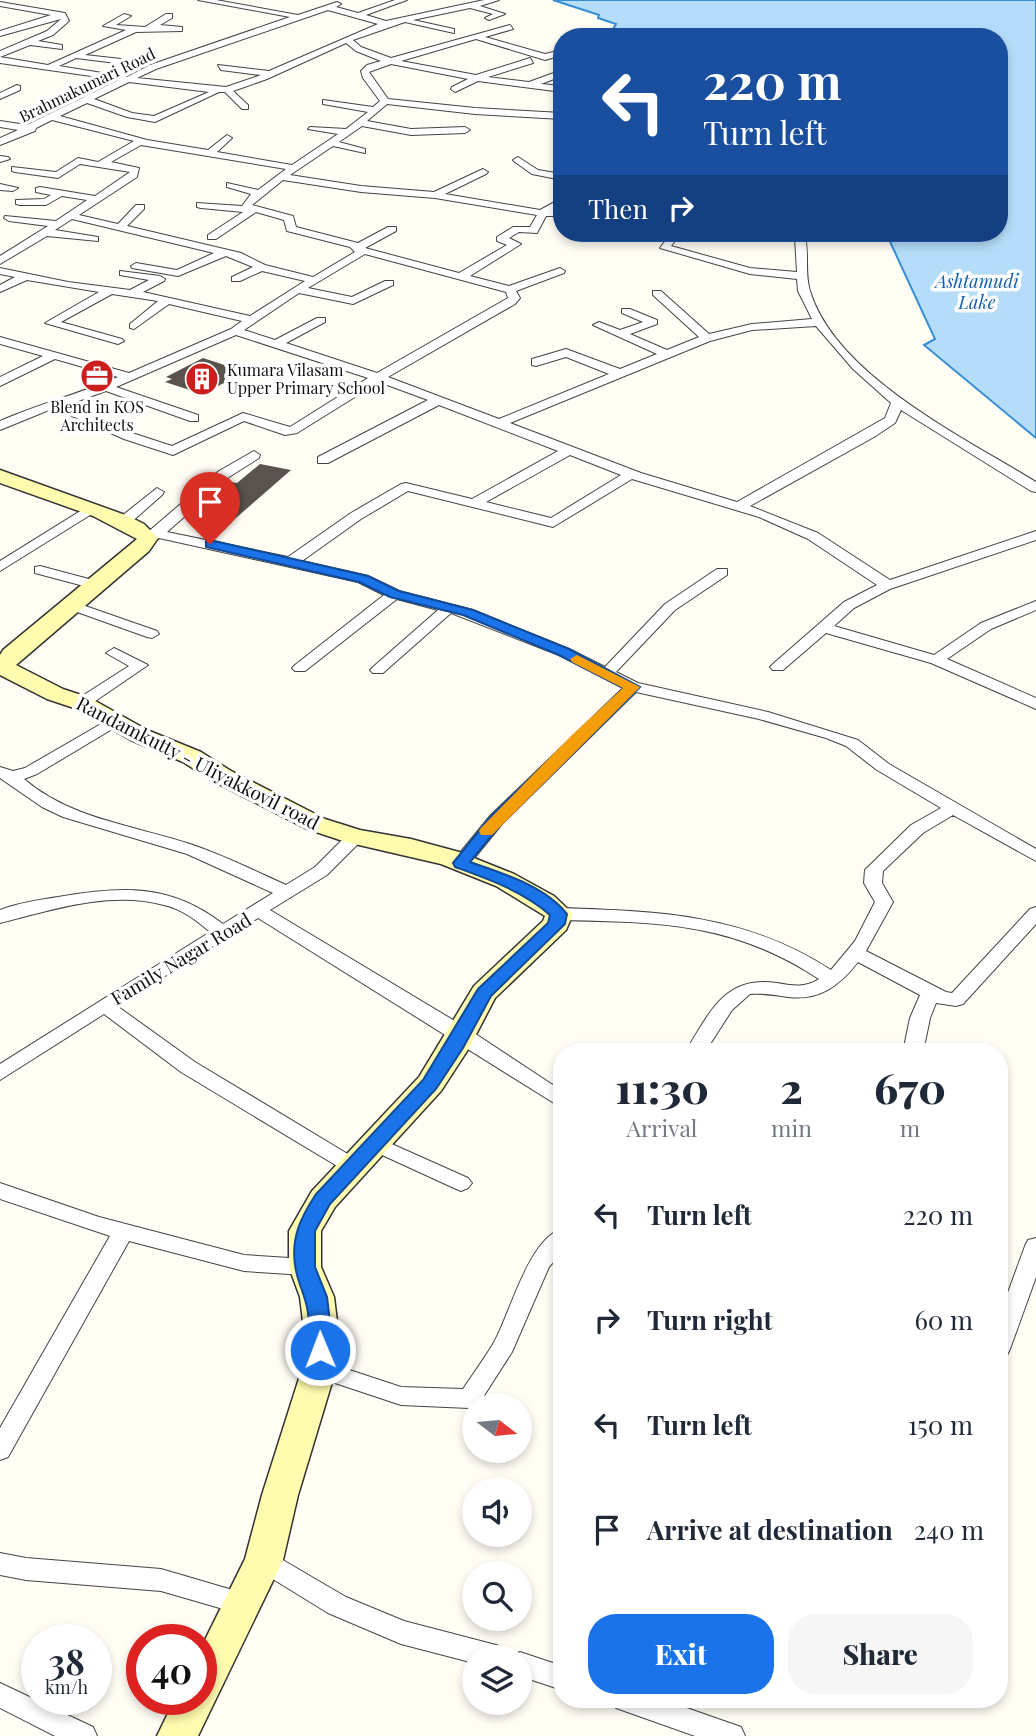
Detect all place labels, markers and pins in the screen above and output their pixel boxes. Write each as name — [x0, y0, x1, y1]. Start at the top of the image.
office icon: Blend in KOS Architects — [78, 357, 116, 395]
place label: Kumara Vilasam Upper Primary School — [227, 359, 385, 398]
building icon: Kumara Vilasam Upper Primary School — [183, 360, 221, 398]
place label: Blend in KOS Architects — [50, 396, 144, 435]
pin — [180, 472, 240, 544]

